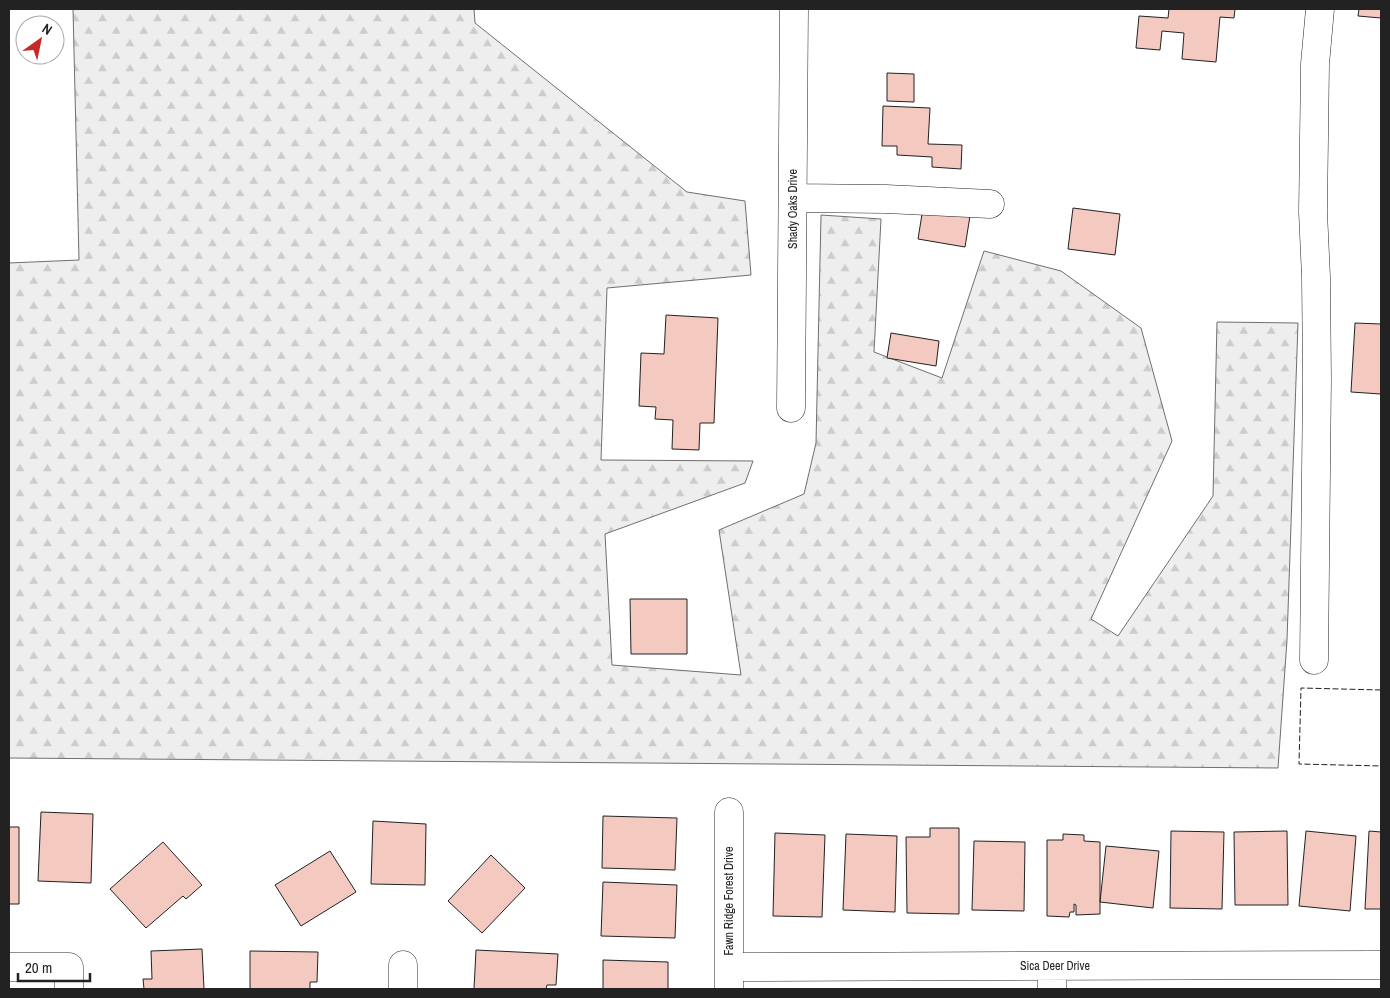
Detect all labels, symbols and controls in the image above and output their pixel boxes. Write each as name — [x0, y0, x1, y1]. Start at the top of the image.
north arrow — [15, 15, 65, 65]
text: N — [39, 19, 55, 39]
street label: Shady Oaks Drive — [785, 169, 801, 249]
street label: Fawn Ridge Forest Drive — [721, 847, 737, 955]
scale bar — [18, 950, 90, 982]
text: 20 m — [25, 957, 52, 978]
street label: Sica Deer Drive — [1020, 958, 1090, 974]

